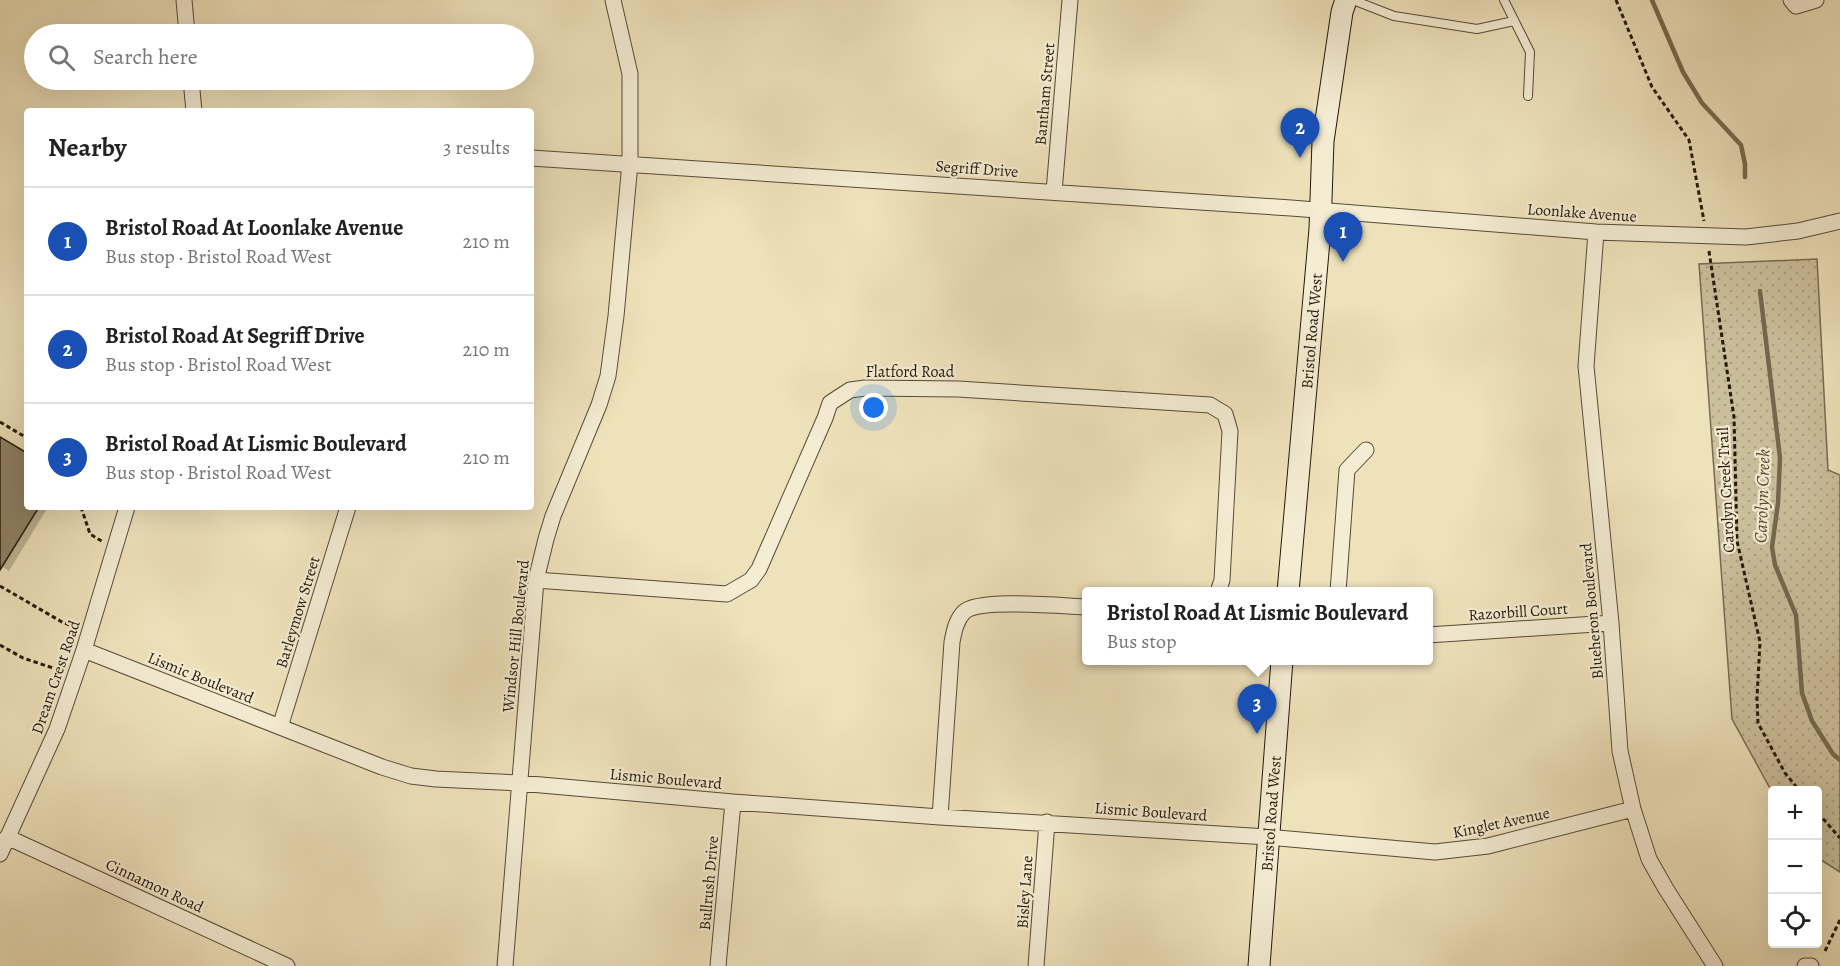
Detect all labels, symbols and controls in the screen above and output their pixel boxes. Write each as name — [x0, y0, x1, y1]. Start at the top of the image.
search box — [24, 24, 534, 90]
icon: search — [45, 41, 78, 74]
text: Search here — [93, 42, 198, 72]
street label: Bantham Street — [1030, 42, 1060, 146]
pin: 2 — [1280, 108, 1320, 158]
text: Nearby — [48, 130, 127, 165]
text: 3 results — [443, 134, 510, 161]
street label: Segriff Drive — [935, 155, 1019, 183]
street label: Loonlake Avenue — [1526, 198, 1637, 228]
pin: 1 — [1324, 212, 1362, 262]
text: Bristol Road At Loonlake Avenue — [105, 213, 403, 243]
text: 1 — [64, 228, 71, 255]
text: 210 m — [462, 228, 510, 255]
text: Bus stop · Bristol Road West — [105, 243, 332, 270]
street label: Bristol Road West — [1296, 272, 1328, 390]
text: Bristol Road At Segriff Drive — [105, 321, 365, 351]
text: 2 — [63, 336, 72, 363]
text: 210 m — [462, 336, 510, 363]
text: Bus stop · Bristol Road West — [105, 351, 332, 378]
street label: Flatford Road — [866, 361, 955, 383]
your location — [859, 393, 888, 422]
street label: Carolyn Creek Trail — [1712, 427, 1740, 553]
text: Bristol Road At Lismic Boulevard — [105, 429, 407, 459]
text: 3 — [63, 444, 72, 471]
text: 210 m — [462, 444, 510, 471]
water label: Carolyn Creek — [1748, 449, 1776, 543]
text: Bus stop · Bristol Road West — [105, 459, 332, 486]
street label: Blueheron Boulevard — [1575, 541, 1609, 680]
street label: Barleymow Street — [270, 554, 325, 671]
street label: Windsor Hill Boulevard — [497, 558, 535, 714]
popup — [1082, 587, 1433, 665]
text: Bristol Road At Lismic Boulevard — [1107, 598, 1408, 628]
street label: Razorbill Court — [1468, 598, 1569, 626]
street label: Dream Crest Road — [26, 617, 86, 737]
text: Bus stop — [1107, 628, 1177, 655]
street label: Lismic Boulevard — [144, 647, 257, 709]
pin: 3 — [1238, 684, 1276, 734]
street label: Bristol Road West — [1256, 755, 1287, 872]
street label: Lismic Boulevard — [609, 763, 723, 795]
map controls — [1768, 786, 1822, 948]
button: + — [1768, 786, 1822, 840]
street label: Lismic Boulevard — [1094, 797, 1208, 827]
street label: Kinglet Avenue — [1451, 802, 1552, 844]
street label: Bullrush Drive — [694, 835, 724, 931]
button: − — [1768, 840, 1822, 894]
street label: Cinnamon Road — [102, 854, 208, 918]
street label: Bisley Lane — [1011, 855, 1039, 929]
button: locate — [1768, 894, 1822, 948]

